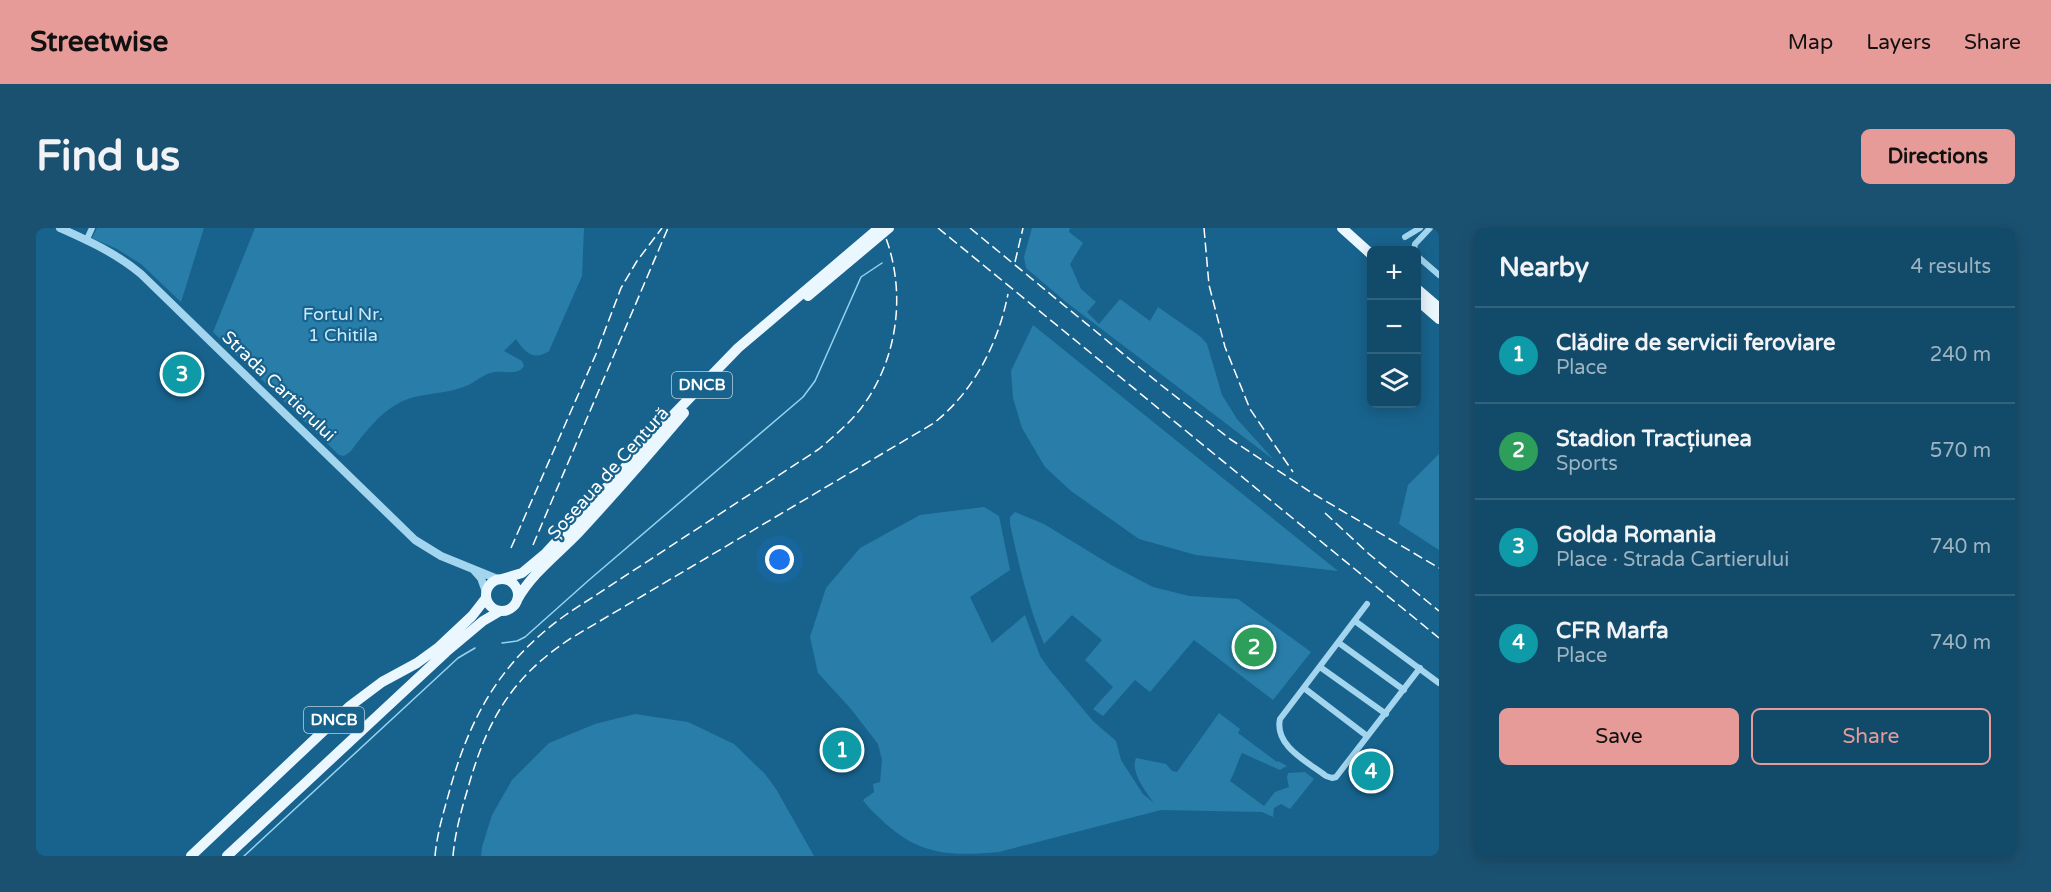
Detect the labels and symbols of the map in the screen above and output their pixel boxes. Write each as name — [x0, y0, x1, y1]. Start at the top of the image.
park label: Fortul Nr. 1 Chitila — [303, 303, 383, 346]
street label: Strada Cartierului — [218, 326, 340, 446]
pin: 3 — [162, 352, 202, 396]
road number: DNCB — [672, 372, 732, 398]
street label: Șoseaua de Centură — [543, 402, 673, 544]
your location — [765, 545, 794, 574]
pin: 2 — [1234, 624, 1274, 670]
road number: DNCB — [304, 707, 364, 733]
pin: 1 — [822, 728, 862, 772]
pin: 4 — [1352, 748, 1390, 794]

